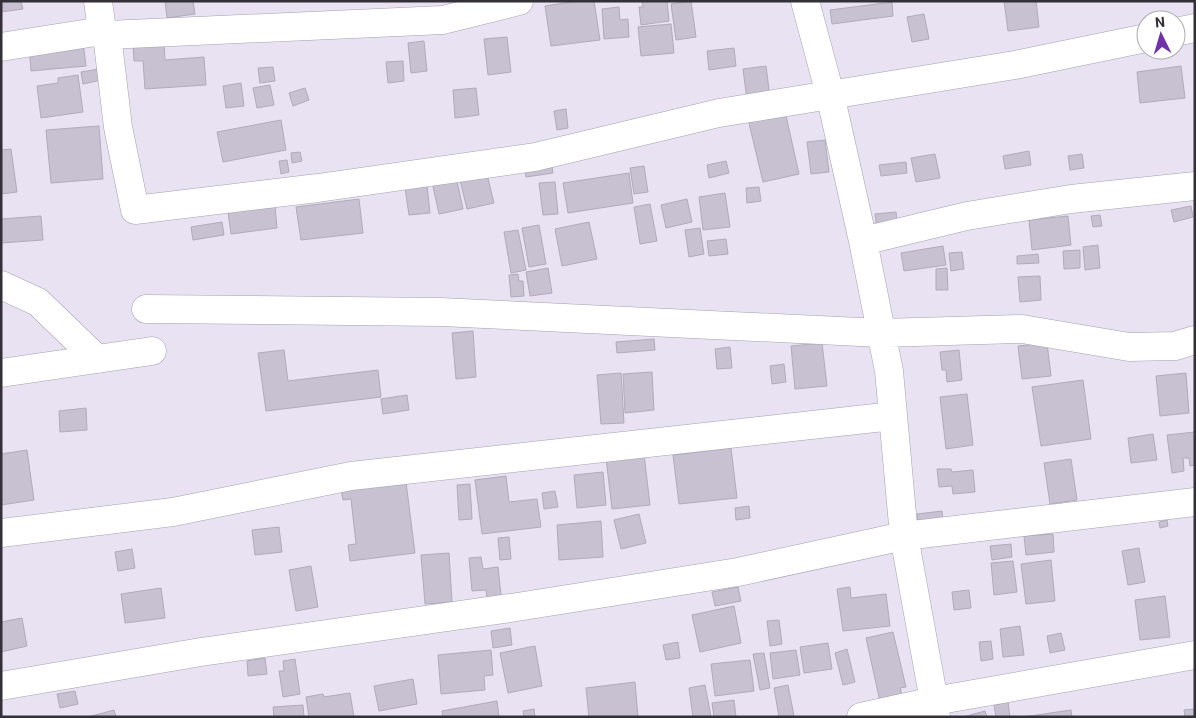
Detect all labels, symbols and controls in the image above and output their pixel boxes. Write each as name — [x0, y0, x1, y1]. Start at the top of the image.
north arrow — [1136, 10, 1186, 60]
text: N — [1154, 14, 1165, 30]

